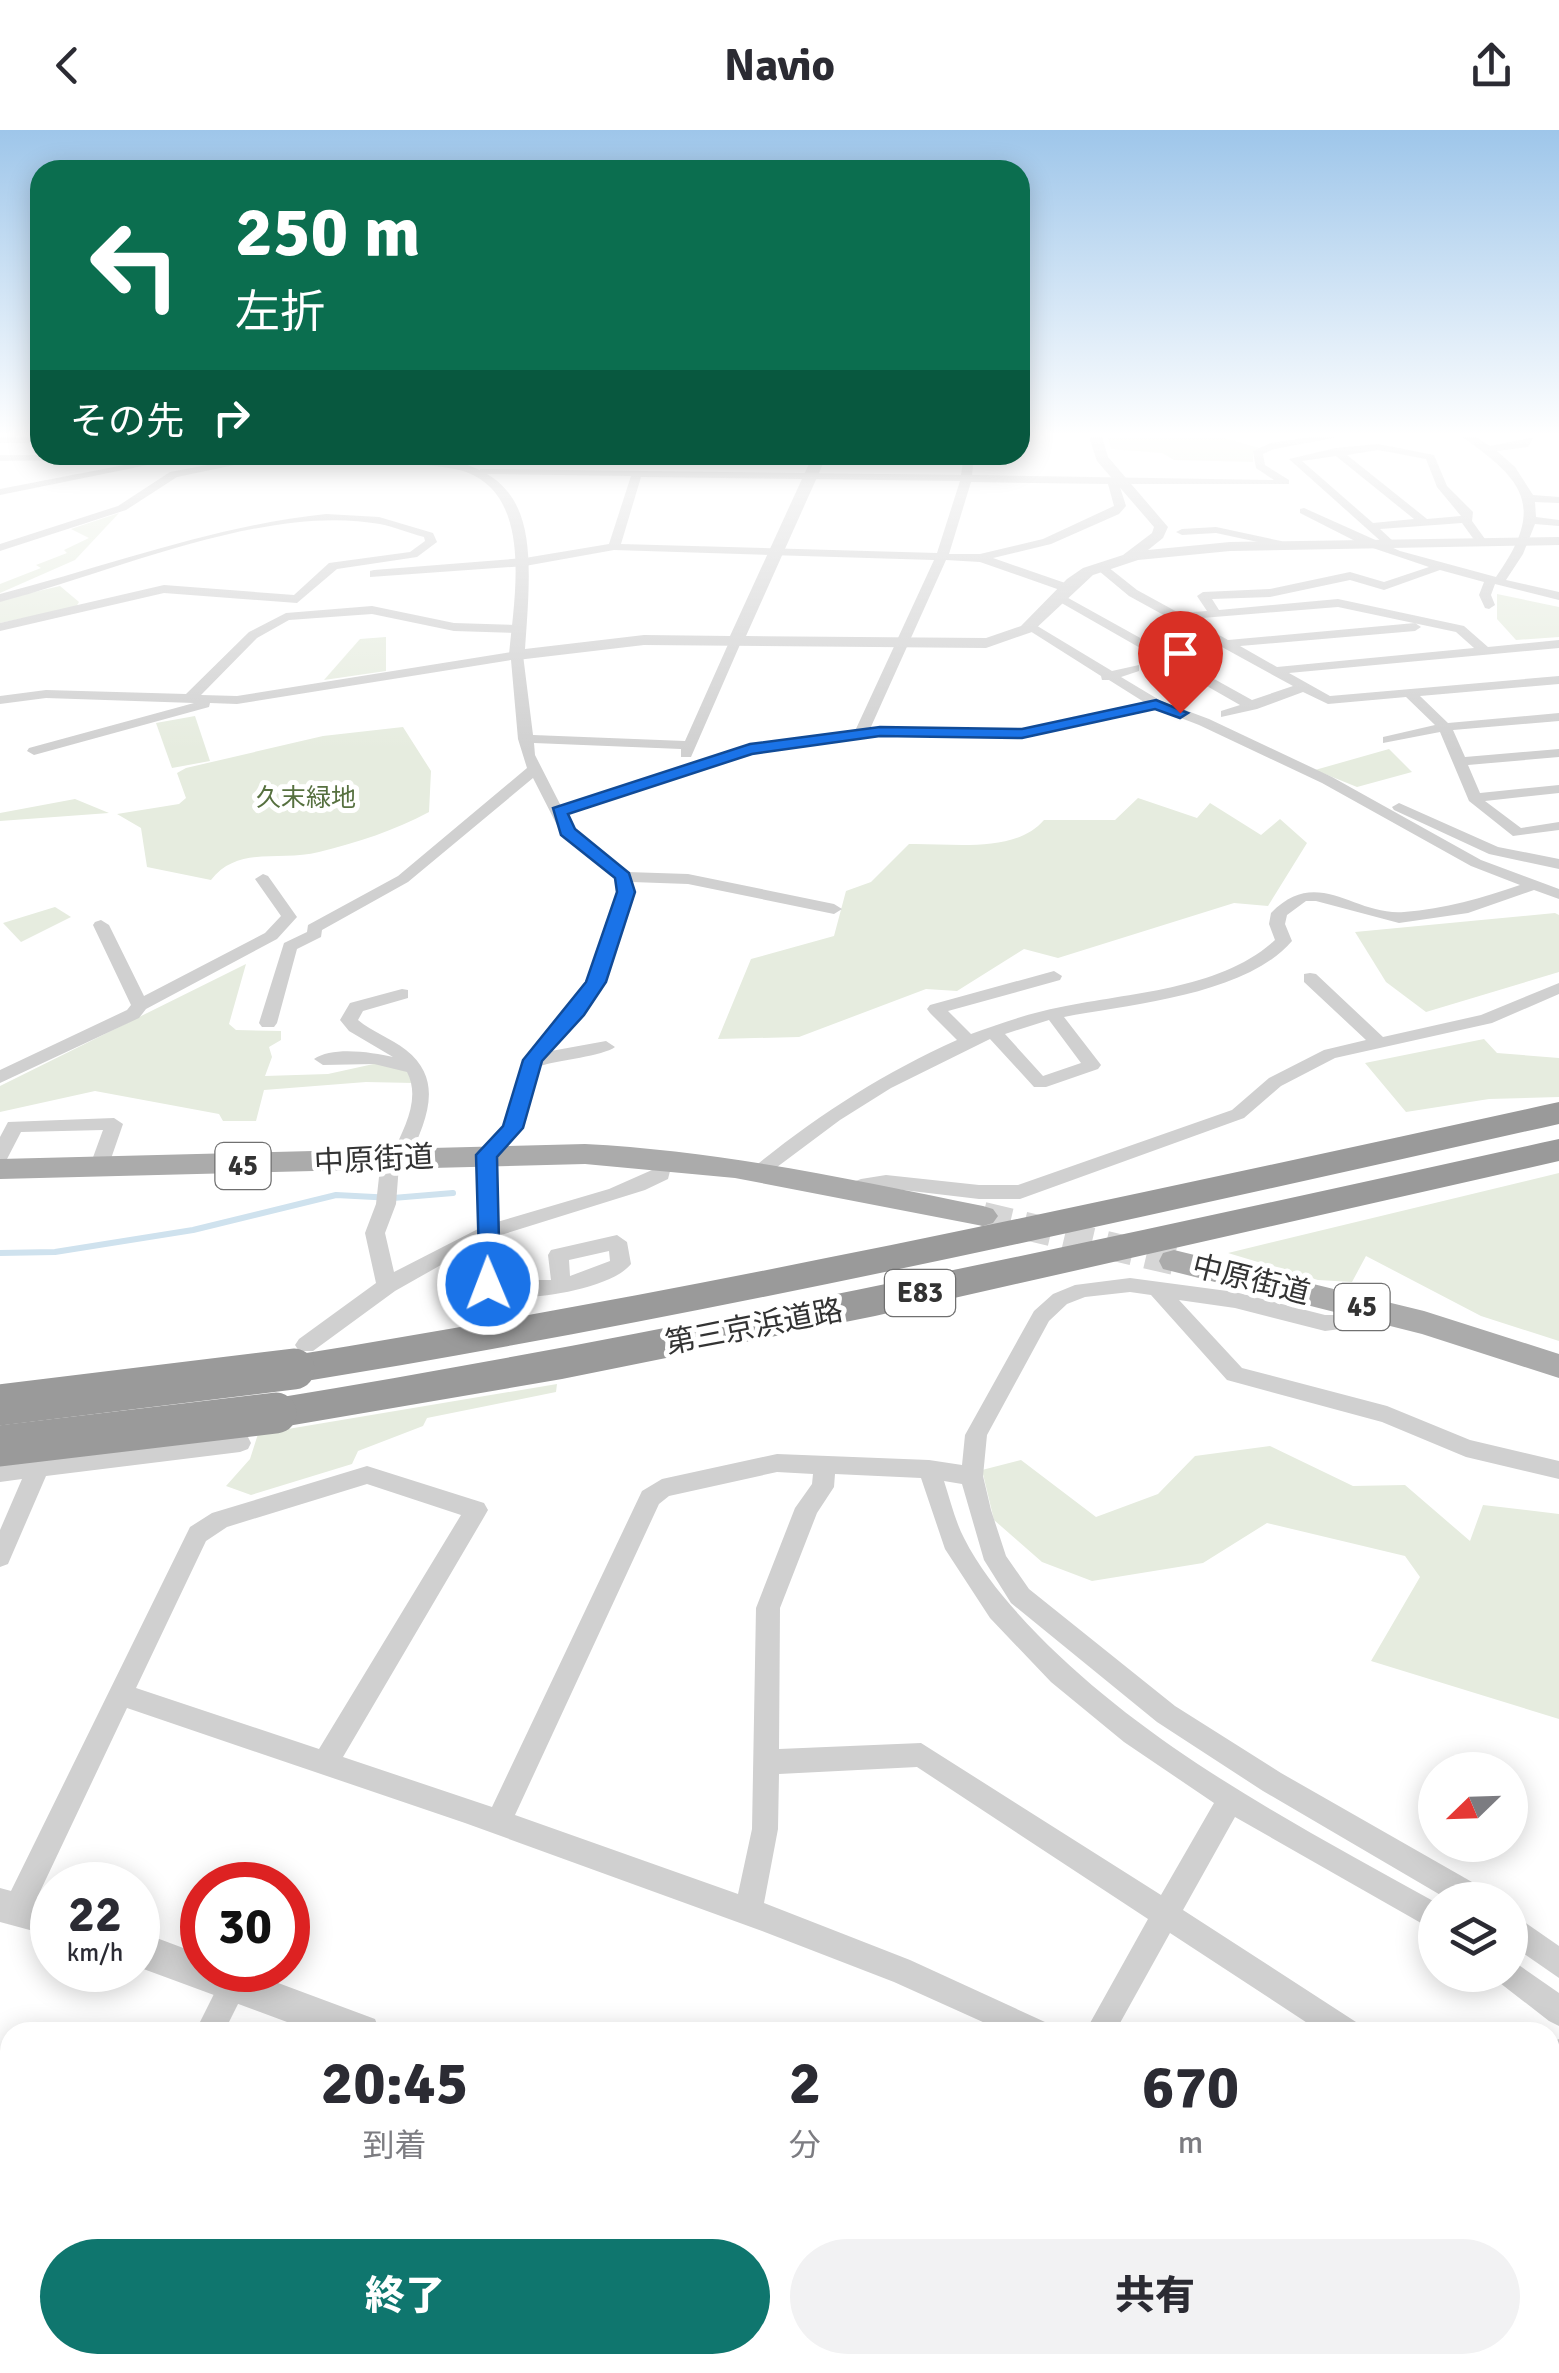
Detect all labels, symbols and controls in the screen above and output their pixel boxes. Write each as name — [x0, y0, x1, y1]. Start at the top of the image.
icon: back — [40, 38, 95, 93]
text: Navio — [724, 38, 835, 93]
icon: share — [1464, 38, 1519, 93]
text: 250 m — [235, 189, 420, 275]
icon: left — [70, 200, 200, 330]
text: 左折 — [235, 285, 325, 340]
icon: right — [204, 390, 259, 445]
text: その先 — [70, 398, 184, 445]
pin — [1138, 611, 1223, 714]
icon: arrive — [1153, 626, 1208, 681]
park label: 久末緑地 — [256, 782, 356, 813]
street label: 中原街道 — [313, 1138, 435, 1182]
road number: 45 — [216, 1143, 270, 1189]
position arrow — [436, 1232, 540, 1336]
street label: 中原街道 — [1188, 1248, 1314, 1312]
road number: E83 — [885, 1270, 955, 1316]
road number: 45 — [1334, 1284, 1390, 1330]
street label: 第三京浜道路 — [662, 1292, 846, 1362]
north arrow — [1418, 1752, 1528, 1862]
map controls — [1418, 1752, 1528, 1992]
speed limit sign: 30 — [180, 1862, 310, 1992]
button: layers — [1418, 1882, 1528, 1992]
text: 22 — [68, 1884, 122, 1946]
text: km/h — [67, 1937, 123, 1968]
text: 20:45 — [321, 2047, 468, 2121]
text: 2 — [789, 2047, 821, 2121]
text: 670 — [1142, 2051, 1239, 2125]
text: m — [1178, 2123, 1203, 2162]
text: 到着 — [362, 2126, 426, 2165]
text: 分 — [789, 2126, 821, 2165]
button: 終了 — [40, 2239, 770, 2354]
button: 共有 — [790, 2239, 1520, 2354]

